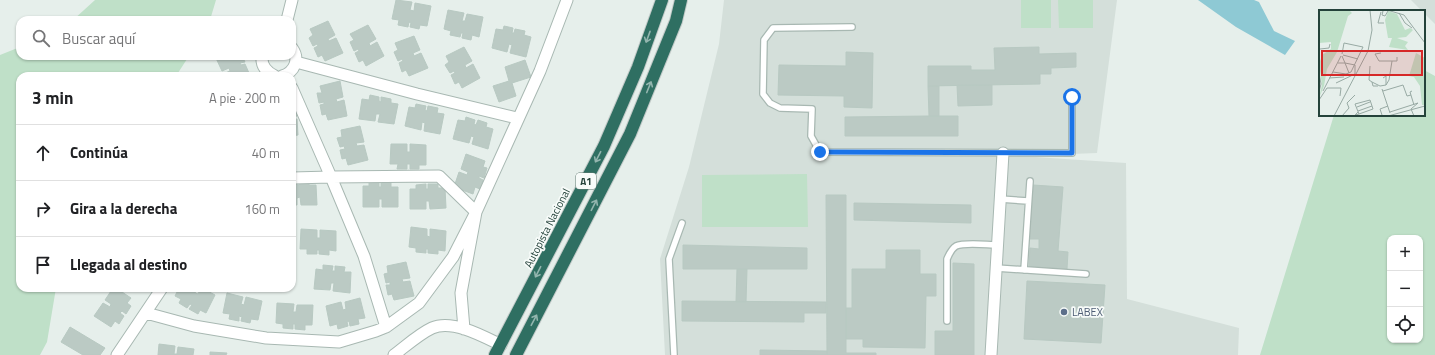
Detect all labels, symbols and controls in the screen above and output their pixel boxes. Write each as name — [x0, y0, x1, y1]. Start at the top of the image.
inset map — [1319, 10, 1425, 116]
search box — [16, 16, 296, 60]
icon: search — [30, 27, 52, 49]
text: Buscar aquí — [62, 27, 135, 50]
one-way arrow — [644, 30, 652, 42]
one-way arrow — [645, 82, 653, 94]
text: 3 min — [32, 85, 73, 111]
text: A pie · 200 m — [209, 88, 280, 108]
route start — [1063, 88, 1081, 106]
text: Continúa — [70, 141, 128, 164]
icon: ahead — [32, 142, 54, 164]
text: 40 m — [252, 143, 280, 163]
route end — [811, 143, 829, 161]
one-way arrow — [594, 150, 601, 162]
road number: A1 — [576, 173, 596, 189]
street label: Autopista Nacional — [520, 186, 574, 270]
text: Gira a la derecha — [70, 197, 177, 220]
icon: right — [32, 198, 54, 220]
text: 160 m — [244, 199, 280, 219]
one-way arrow — [591, 199, 598, 211]
map controls — [1387, 235, 1423, 343]
button: + — [1387, 235, 1423, 271]
text: Llegada al destino — [70, 253, 187, 276]
icon: arrive — [32, 254, 54, 276]
one-way arrow — [534, 266, 542, 278]
button: − — [1387, 271, 1423, 307]
place label: LABEX — [1072, 304, 1103, 320]
marker: LABEX — [1059, 307, 1069, 317]
button: locate — [1387, 307, 1423, 343]
one-way arrow — [531, 315, 538, 327]

